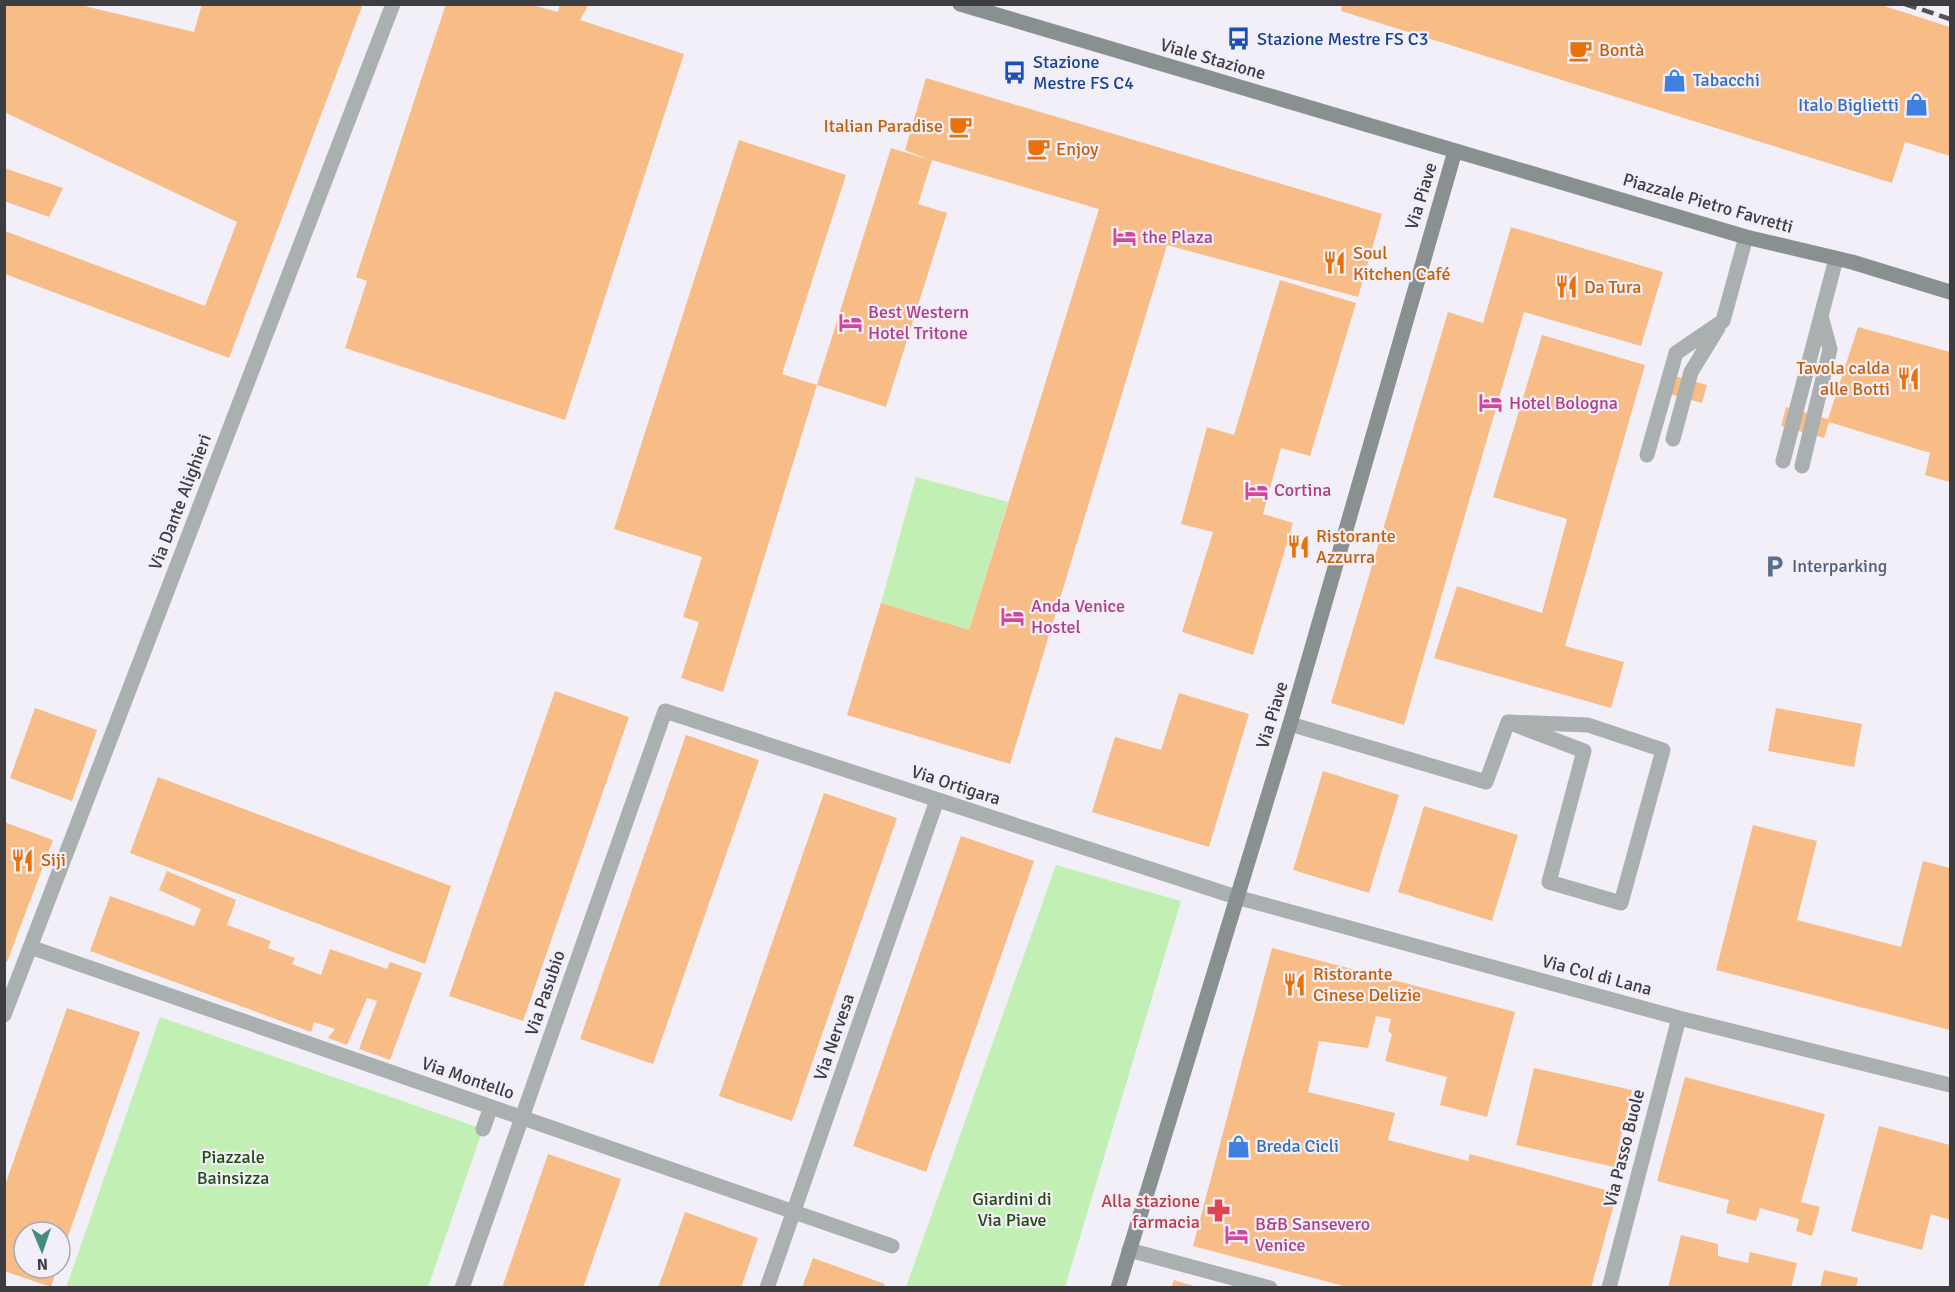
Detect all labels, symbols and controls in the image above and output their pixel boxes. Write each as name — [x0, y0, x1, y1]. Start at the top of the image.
bus stop icon: Stazione Mestre FS C3 — [1226, 26, 1252, 52]
place label: Stazione Mestre FS C3 — [1257, 28, 1428, 50]
street label: Viale Stazione — [1158, 33, 1268, 85]
cafe icon: Bontà — [1568, 37, 1594, 63]
place label: Bontà — [1599, 39, 1645, 61]
place label: Stazione Mestre FS C4 — [1033, 51, 1134, 94]
bus stop icon: Stazione Mestre FS C4 — [1002, 59, 1028, 85]
shop icon: Tabacchi — [1662, 67, 1688, 93]
place label: Tabacchi — [1693, 69, 1760, 91]
shop icon: Italo Biglietti — [1904, 92, 1930, 118]
place label: Italo Biglietti — [1798, 94, 1899, 116]
cafe icon: Italian Paradise — [948, 113, 974, 139]
place label: Italian Paradise — [824, 115, 943, 137]
cafe icon: Enjoy — [1025, 136, 1051, 162]
place label: Enjoy — [1056, 138, 1099, 160]
street label: Via Piave — [1400, 160, 1442, 232]
street label: Piazzale Pietro Favretti — [1620, 168, 1796, 238]
hotel icon: the Plaza — [1111, 224, 1137, 250]
place label: the Plaza — [1142, 226, 1213, 248]
place label: Soul Kitchen Café — [1353, 242, 1450, 285]
restaurant icon: Soul Kitchen Café — [1322, 250, 1348, 276]
restaurant icon: Da Tura — [1553, 274, 1579, 300]
place label: Da Tura — [1584, 276, 1641, 298]
place label: Best Western Hotel Tritone — [868, 301, 969, 344]
hotel icon: Best Western Hotel Tritone — [837, 309, 863, 335]
place label: Tavola calda alle Botti — [1796, 357, 1890, 400]
restaurant icon: Tavola calda alle Botti — [1895, 365, 1921, 391]
hotel icon: Hotel Bologna — [1478, 390, 1504, 416]
place label: Hotel Bologna — [1509, 392, 1618, 414]
street label: Via Dante Alighieri — [144, 431, 216, 573]
hotel icon: Cortina — [1243, 477, 1269, 503]
place label: Cortina — [1274, 479, 1331, 501]
place label: Ristorante Azzurra — [1316, 525, 1396, 568]
restaurant icon: Ristorante Azzurra — [1285, 533, 1311, 559]
parking icon: Interparking — [1761, 553, 1787, 579]
place label: Interparking — [1792, 555, 1887, 577]
place label: Anda Venice Hostel — [1031, 595, 1125, 638]
hotel icon: Anda Venice Hostel — [1000, 603, 1026, 629]
street label: Via Piave — [1251, 679, 1293, 751]
street label: Via Ortigara — [909, 760, 1003, 810]
restaurant icon: Siji — [10, 847, 36, 873]
place label: Siji — [41, 849, 66, 871]
street label: Via Pasubio — [520, 947, 570, 1039]
street label: Via Col di Lana — [1539, 950, 1655, 1000]
place label: Ristorante Cinese Delizie — [1313, 963, 1421, 1006]
restaurant icon: Ristorante Cinese Delizie — [1282, 971, 1308, 997]
street label: Via Nervesa — [809, 991, 859, 1083]
street label: Via Montello — [419, 1052, 517, 1104]
street label: Via Passo Buole — [1599, 1087, 1649, 1209]
shop icon: Breda Cicli — [1225, 1133, 1251, 1159]
place label: Breda Cicli — [1256, 1135, 1339, 1157]
park label: Piazzale Bainsizza — [197, 1146, 269, 1189]
park label: Giardini di Via Piave — [972, 1188, 1052, 1231]
place label: Alla stazione farmacia — [1101, 1190, 1200, 1233]
pharmacy icon: Alla stazione farmacia — [1205, 1198, 1231, 1224]
place label: B&B Sansevero Venice — [1255, 1213, 1370, 1256]
north arrow — [12, 1220, 72, 1280]
hotel icon: B&B Sansevero Venice — [1224, 1221, 1250, 1247]
text: N — [37, 1254, 48, 1274]

